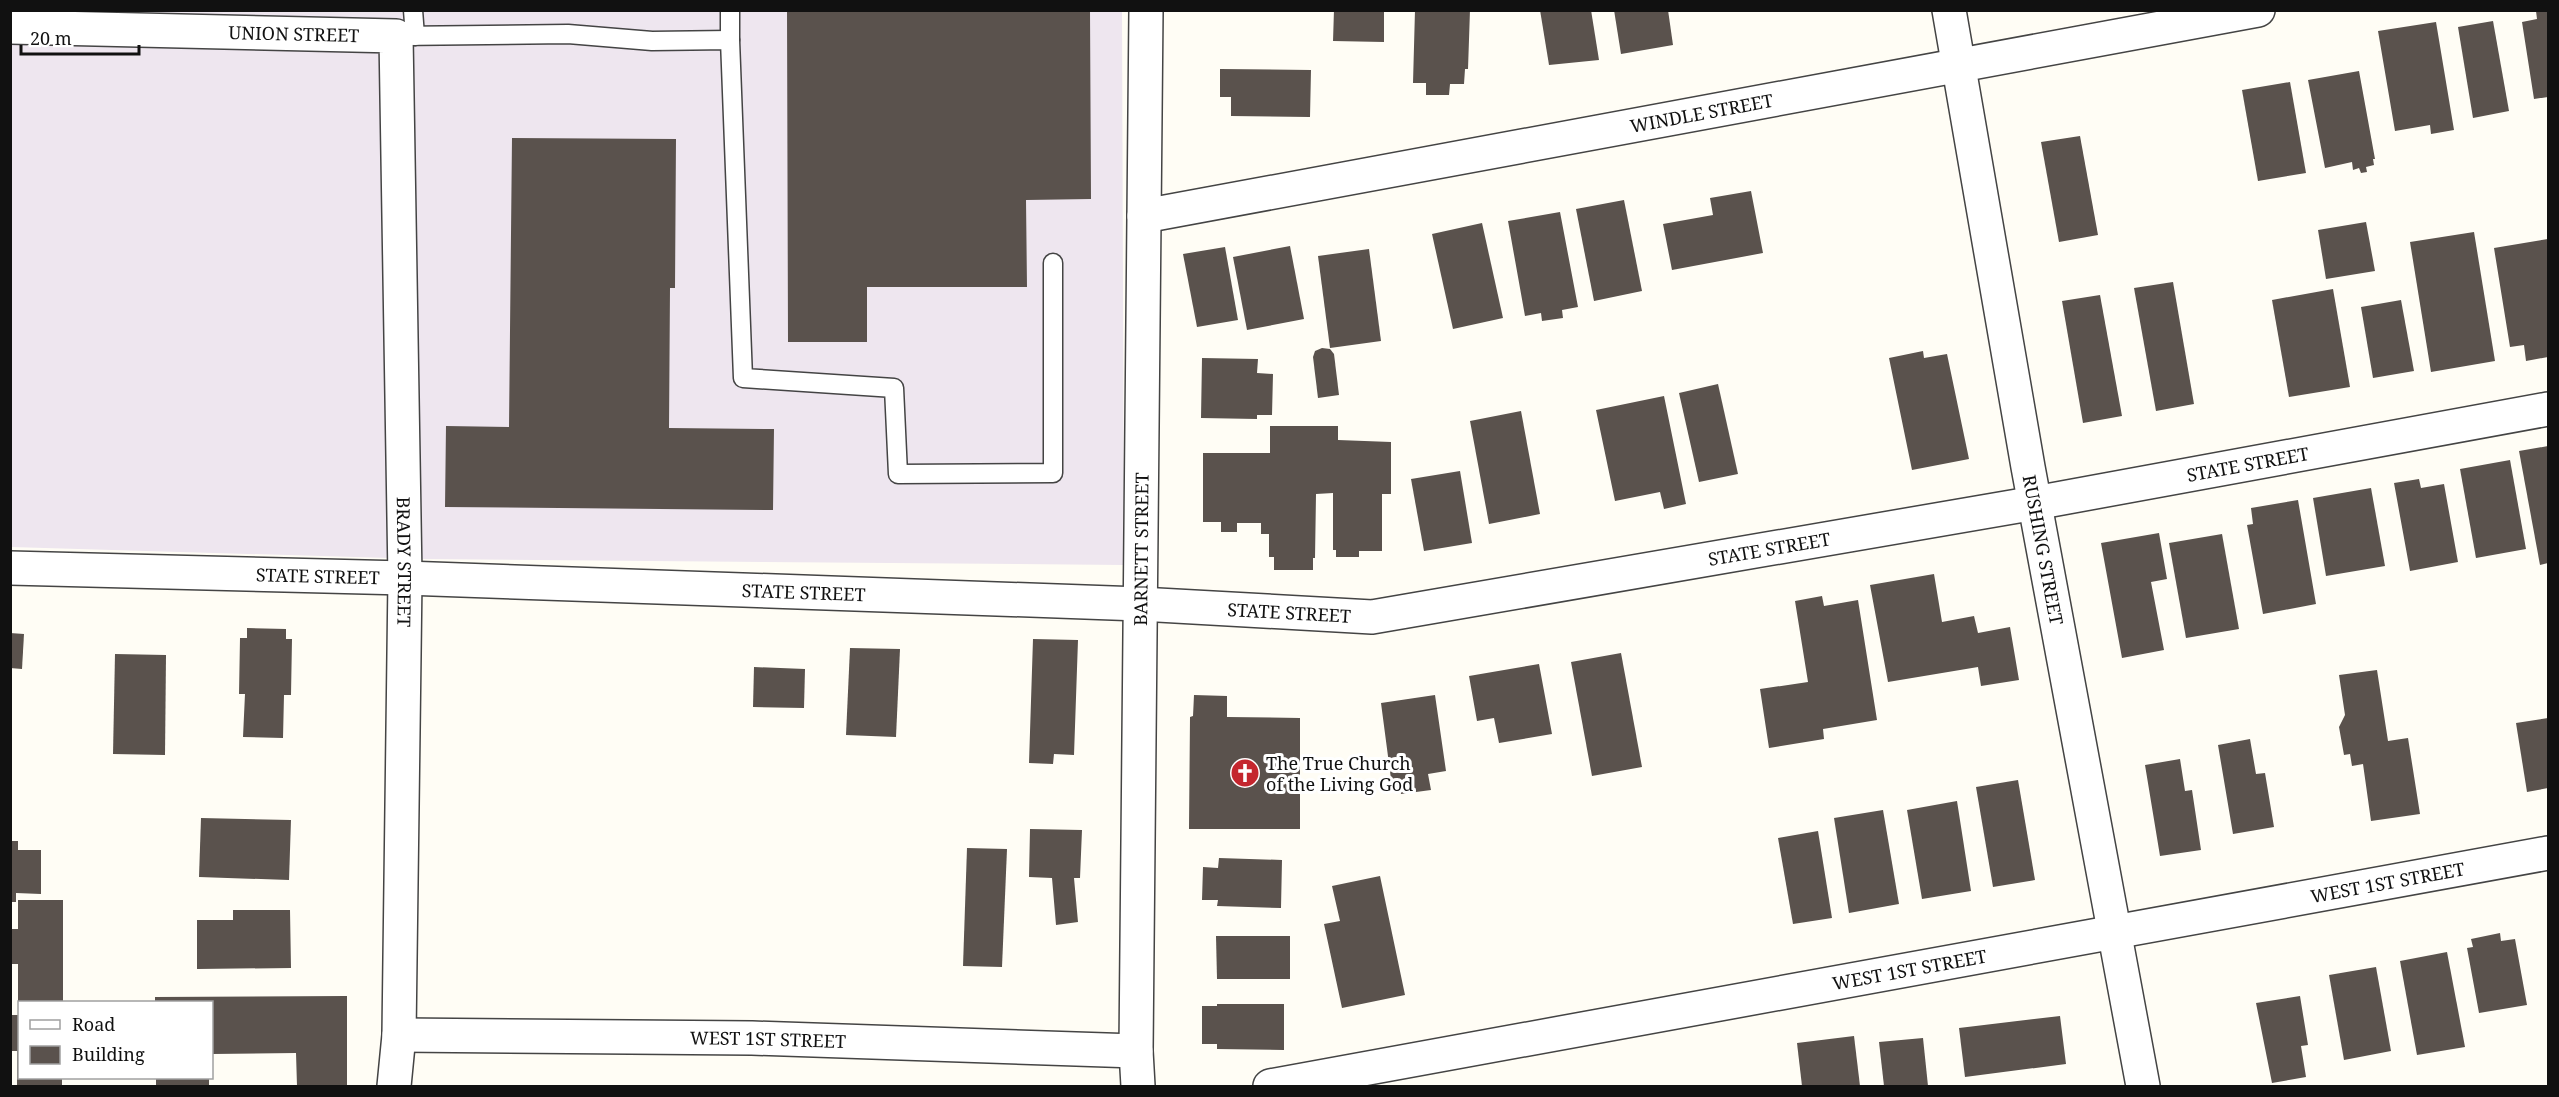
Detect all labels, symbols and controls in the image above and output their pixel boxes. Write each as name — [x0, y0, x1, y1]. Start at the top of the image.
scale bar — [21, 18, 140, 56]
street label: UNION STREET — [228, 20, 360, 47]
text: 20 m — [30, 26, 72, 50]
street label: WINDLE STREET — [1628, 88, 1775, 138]
street label: STATE STREET — [2185, 441, 2311, 487]
street label: BARNETT STREET — [1128, 472, 1154, 626]
street label: RUSHING STREET — [2018, 473, 2069, 627]
street label: BRADY STREET — [392, 496, 417, 627]
street label: STATE STREET — [1706, 526, 1832, 571]
street label: STATE STREET — [256, 562, 380, 589]
street label: STATE STREET — [741, 578, 866, 606]
street label: STATE STREET — [1227, 597, 1352, 628]
place label: The True Church of the Living God — [1266, 751, 1413, 796]
church icon: The True Church of the Living God — [1229, 757, 1261, 789]
street label: WEST 1ST STREET — [2309, 856, 2467, 908]
street label: WEST 1ST STREET — [1830, 944, 1988, 995]
legend — [18, 1001, 213, 1079]
text: Road — [72, 1012, 115, 1036]
street label: WEST 1ST STREET — [690, 1025, 846, 1053]
text: Building — [72, 1042, 145, 1066]

